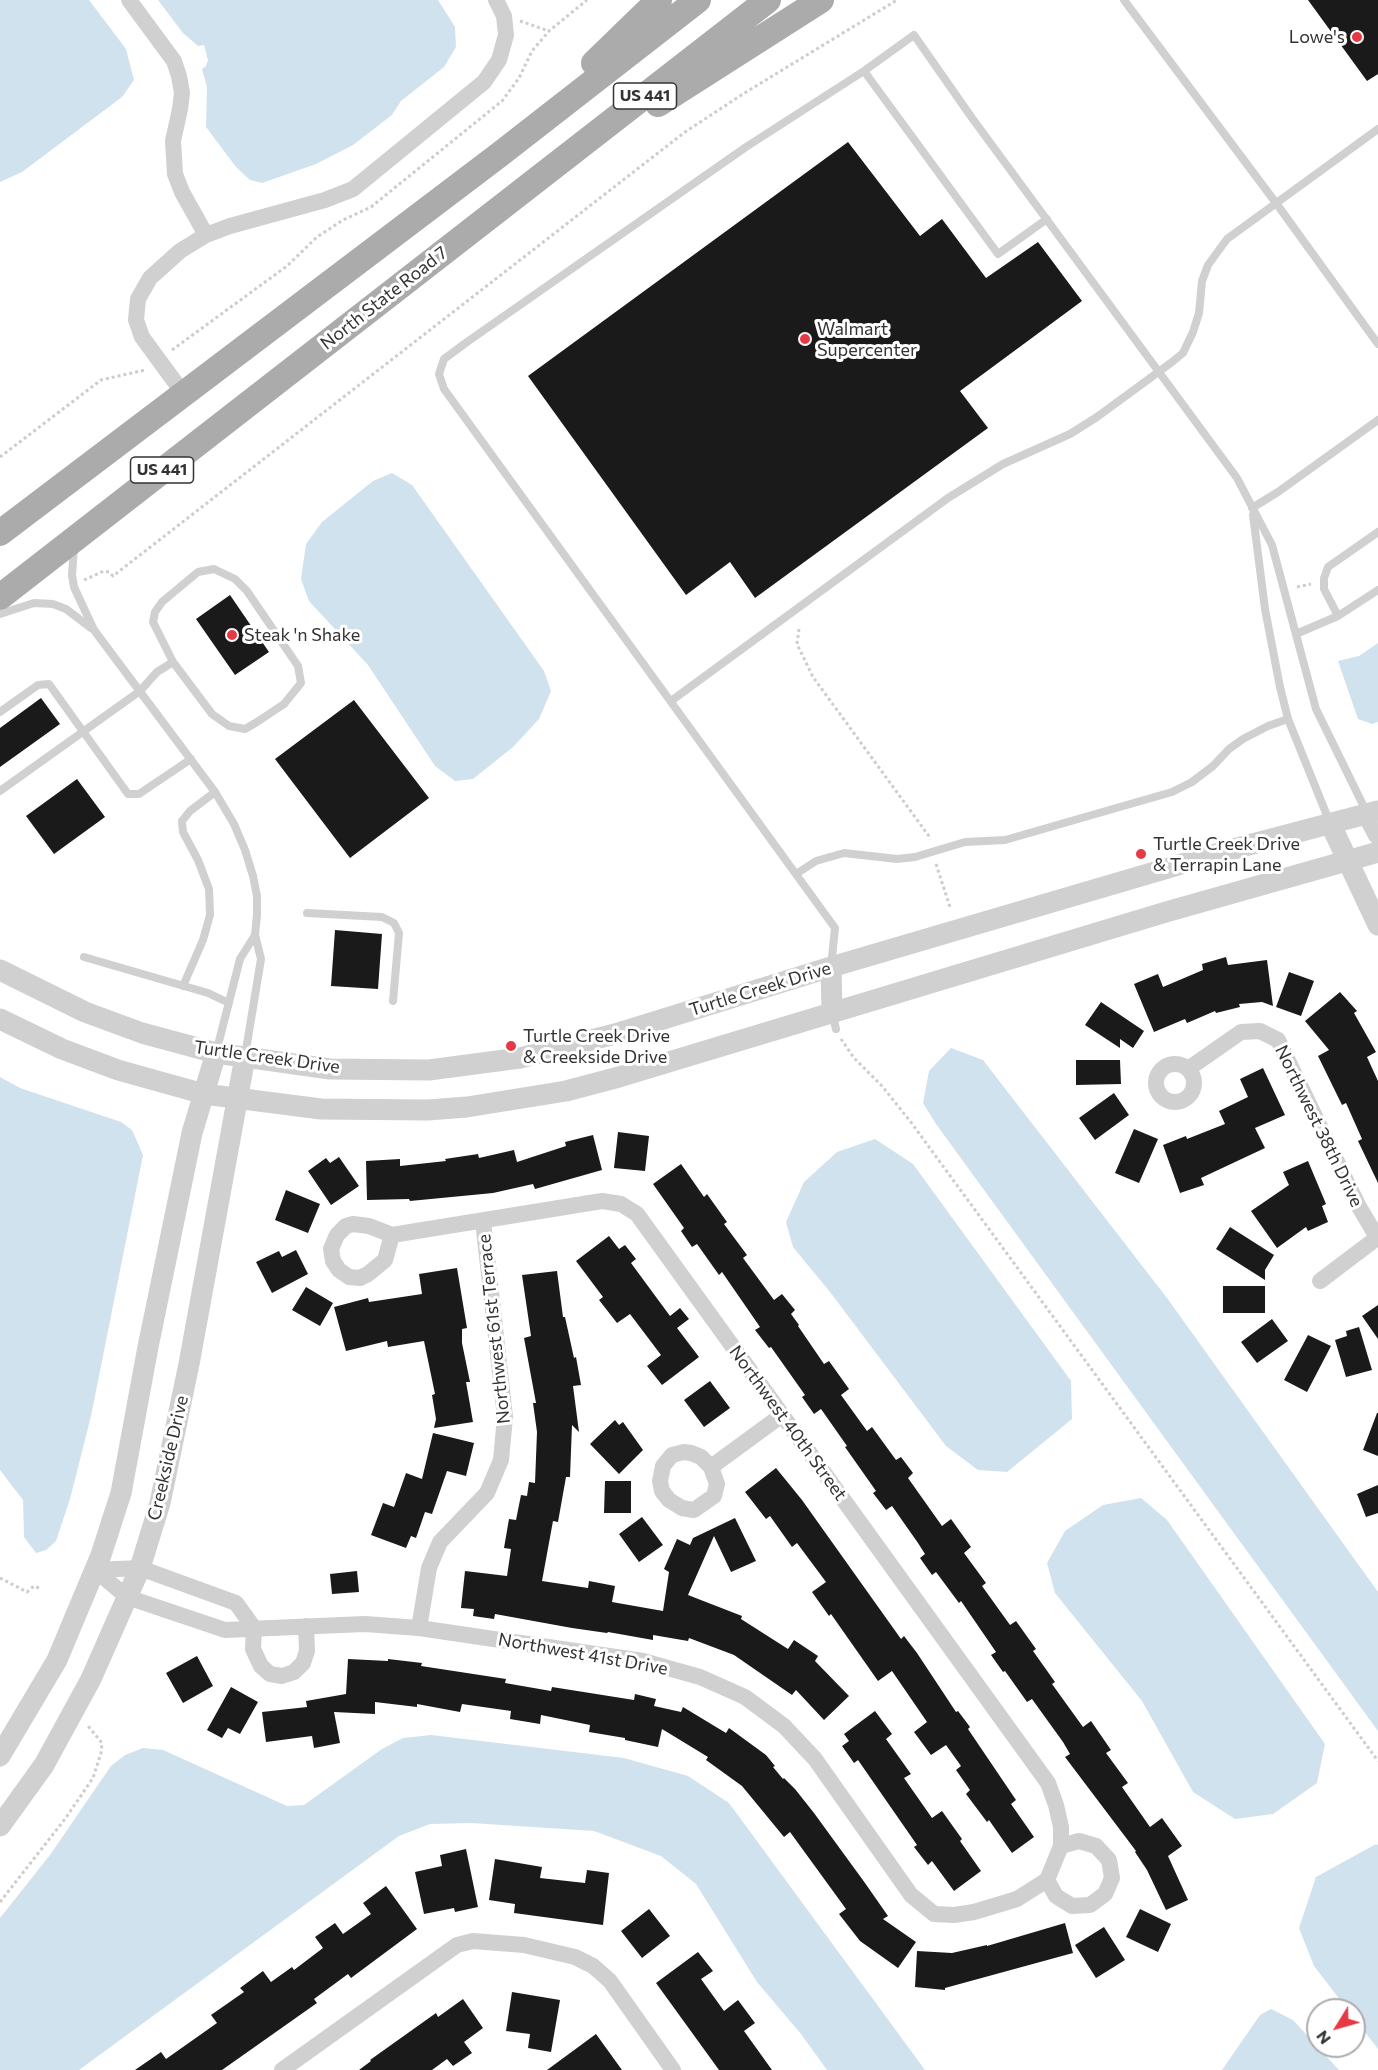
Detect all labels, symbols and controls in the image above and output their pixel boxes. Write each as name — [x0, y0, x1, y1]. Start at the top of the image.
place label: Lowe's — [1289, 26, 1345, 48]
marker: Lowe's — [1350, 30, 1364, 44]
road number: US 441 — [614, 83, 676, 109]
street label: North State Road 7 — [316, 242, 452, 354]
place label: Walmart Supercenter — [817, 318, 917, 360]
marker: Walmart Supercenter — [798, 332, 812, 346]
road number: US 441 — [130, 457, 194, 483]
place label: Steak 'n Shake — [244, 624, 360, 646]
marker: Steak 'n Shake — [225, 628, 239, 642]
place label: Turtle Creek Drive & Terrapin Lane — [1153, 833, 1300, 876]
marker: Turtle Creek Drive & Terrapin Lane — [1134, 847, 1148, 861]
street label: Turtle Creek Drive — [687, 957, 833, 1021]
place label: Turtle Creek Drive & Creekside Drive — [523, 1025, 670, 1068]
street label: Turtle Creek Drive — [193, 1036, 341, 1078]
marker: Turtle Creek Drive & Creekside Drive — [504, 1039, 518, 1053]
street label: Northwest 38th Drive — [1270, 1042, 1368, 1210]
street label: Northwest 61st Terrace — [473, 1233, 515, 1425]
street label: Northwest 40th Street — [725, 1341, 851, 1505]
street label: Creekside Drive — [143, 1393, 193, 1523]
street label: Northwest 41st Drive — [496, 1628, 670, 1680]
north arrow — [1306, 1998, 1366, 2058]
text: N — [1312, 2027, 1334, 2048]

